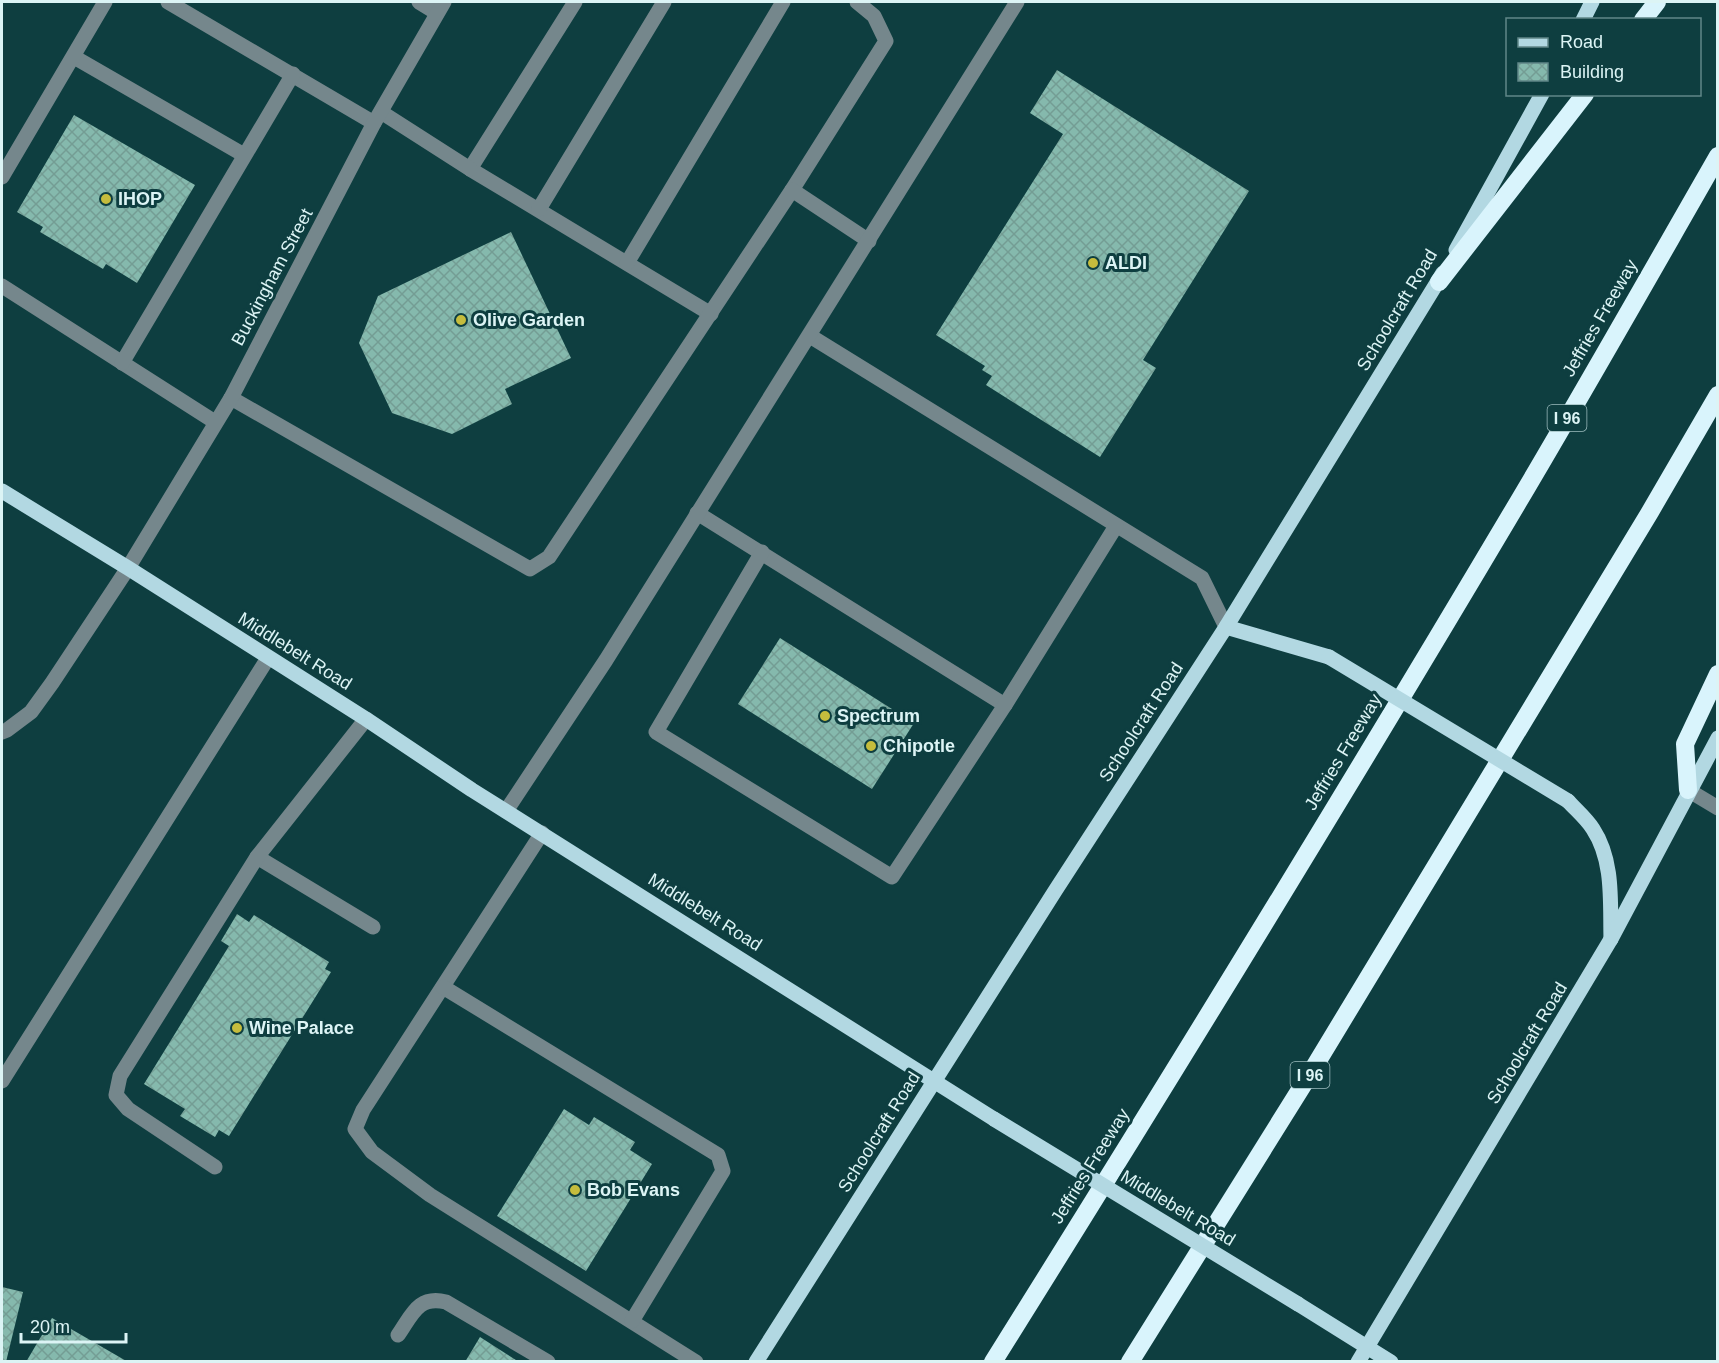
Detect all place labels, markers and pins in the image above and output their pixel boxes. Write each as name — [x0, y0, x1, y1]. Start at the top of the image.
place label: IHOP — [118, 189, 162, 209]
marker: IHOP — [99, 192, 113, 206]
place label: ALDI — [1105, 253, 1147, 273]
marker: ALDI — [1086, 256, 1100, 270]
place label: Olive Garden — [473, 310, 585, 330]
marker: Olive Garden — [454, 313, 468, 327]
place label: Spectrum — [837, 706, 920, 726]
marker: Spectrum — [818, 709, 832, 723]
place label: Chipotle — [883, 736, 955, 756]
marker: Chipotle — [864, 739, 878, 753]
place label: Wine Palace — [249, 1018, 354, 1038]
marker: Wine Palace — [230, 1021, 244, 1035]
place label: Bob Evans — [587, 1180, 680, 1200]
marker: Bob Evans — [568, 1183, 582, 1197]

